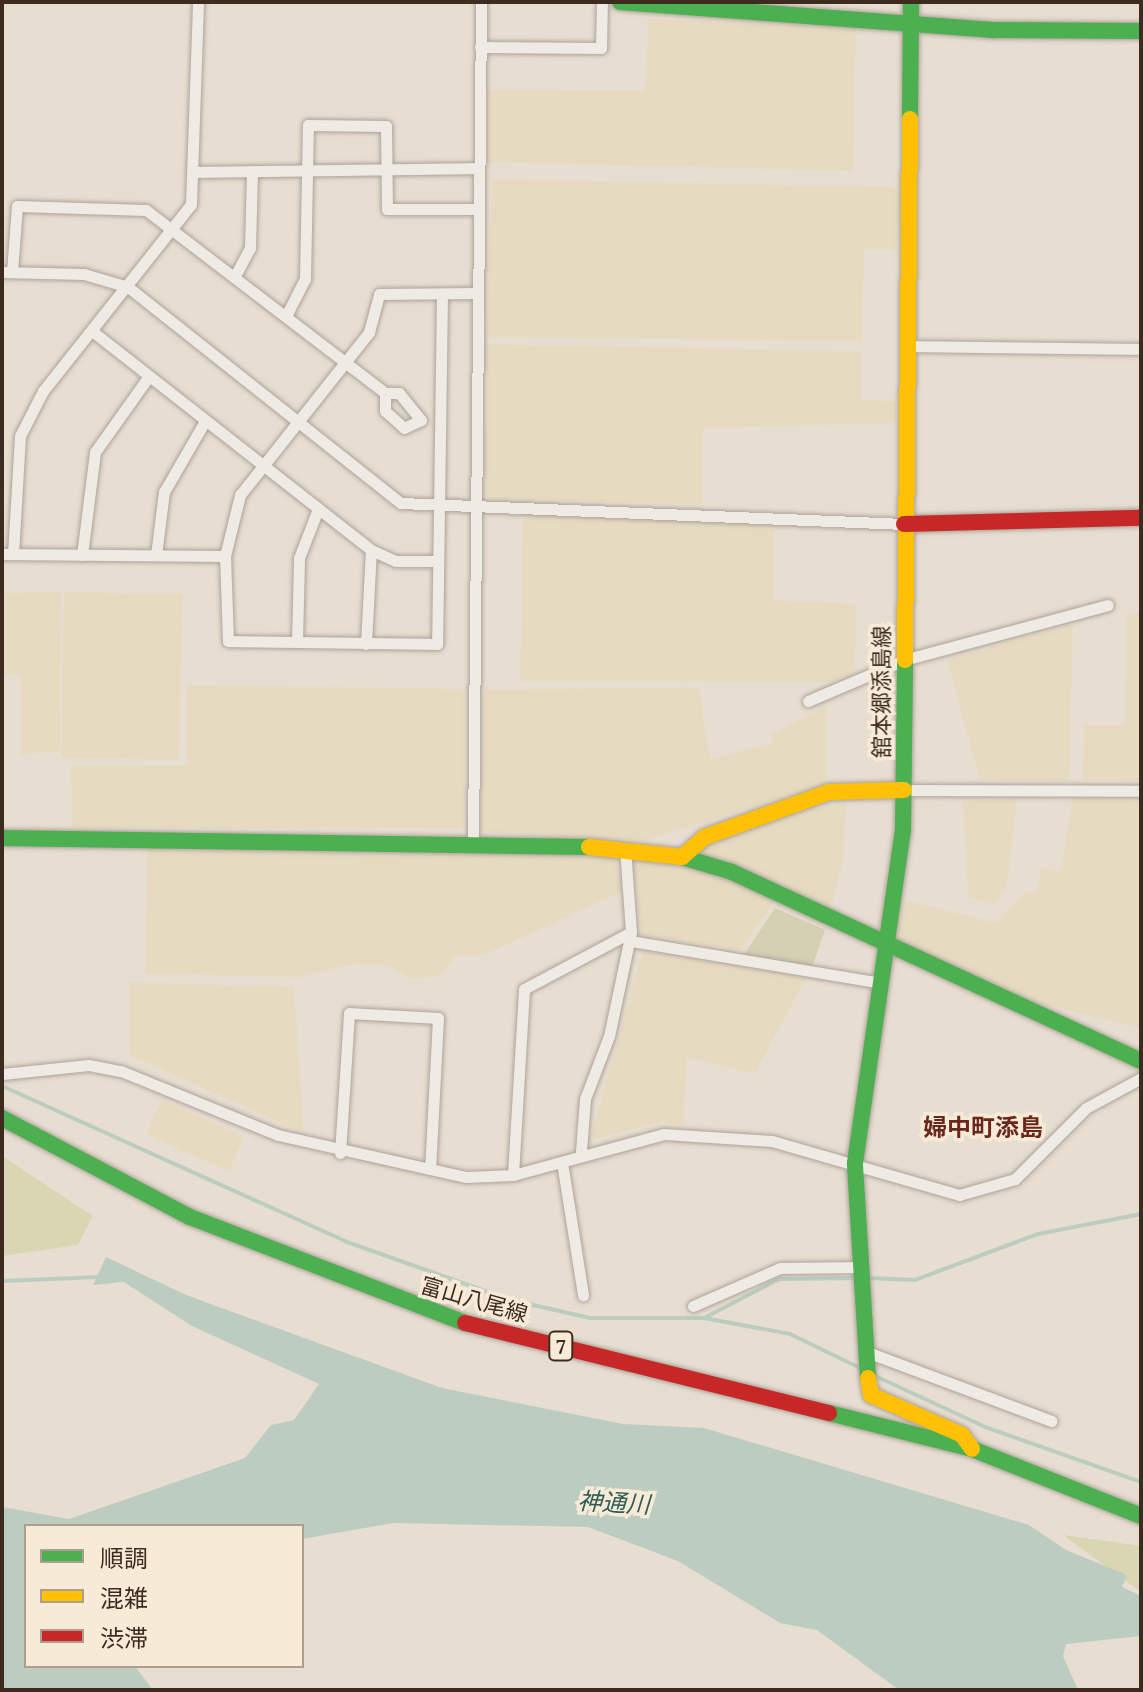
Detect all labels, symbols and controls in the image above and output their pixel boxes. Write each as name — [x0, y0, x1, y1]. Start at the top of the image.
street label: 舘本郷添島線 — [869, 626, 895, 758]
district label: 婦中町添島 — [923, 1114, 1043, 1142]
street label: 富山八尾線 — [417, 1272, 531, 1328]
road number: 7 — [547, 1330, 575, 1362]
water label: 神通川 — [577, 1487, 651, 1519]
legend — [24, 1524, 304, 1668]
text: 順調 — [100, 1543, 148, 1574]
text: 混雑 — [100, 1583, 148, 1614]
text: 渋滞 — [100, 1623, 148, 1654]

